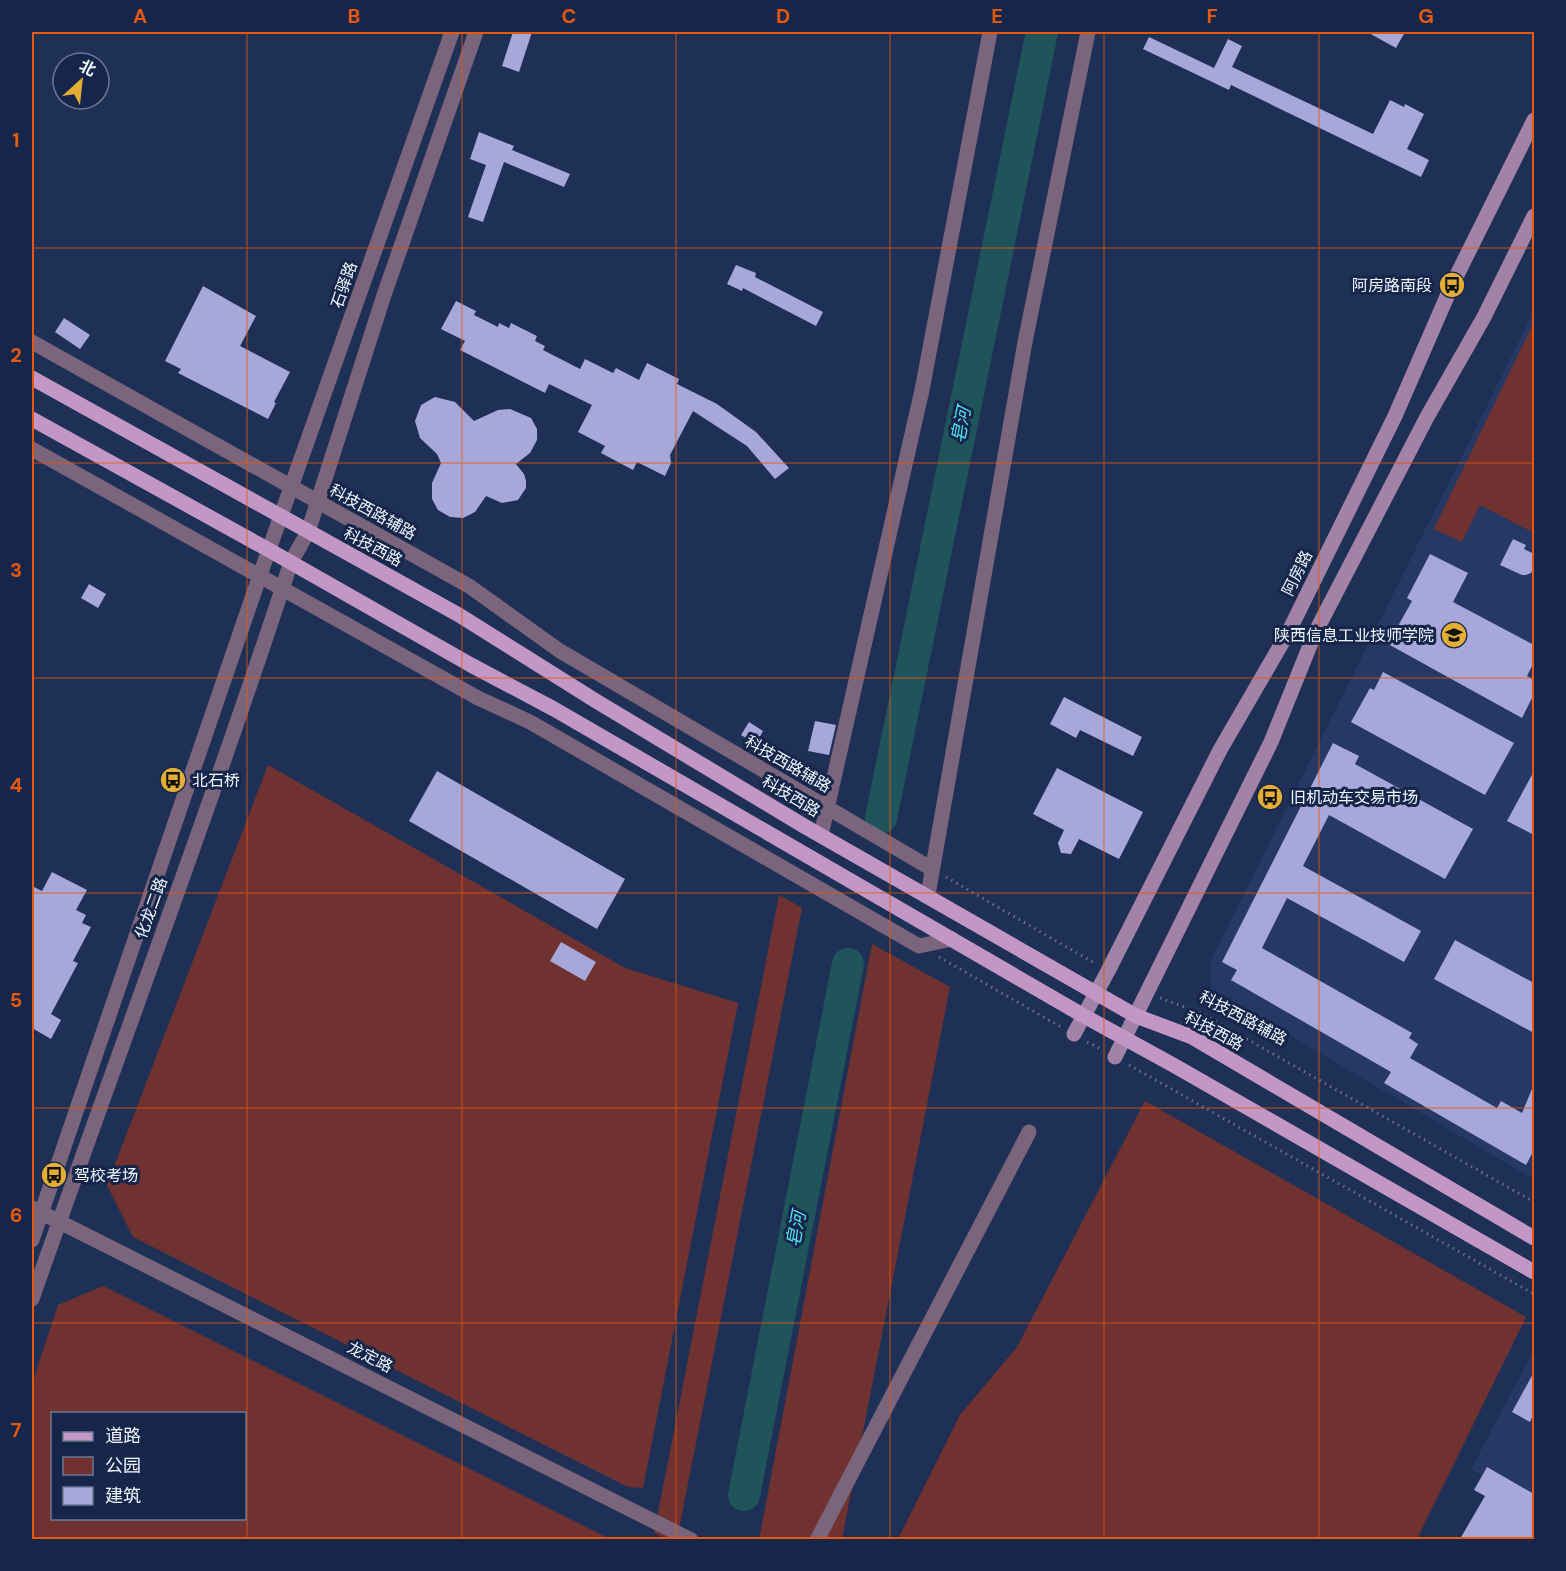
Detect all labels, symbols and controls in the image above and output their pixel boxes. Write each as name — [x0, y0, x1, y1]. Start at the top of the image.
text: A — [133, 3, 147, 29]
text: B — [348, 3, 360, 29]
text: C — [562, 3, 576, 29]
text: D — [776, 3, 790, 29]
text: E — [991, 3, 1003, 29]
text: F — [1206, 3, 1218, 29]
text: G — [1418, 3, 1434, 29]
north arrow — [51, 51, 111, 111]
text: 北 — [76, 55, 99, 81]
text: 1 — [12, 127, 20, 153]
street label: 石驿路 — [326, 259, 362, 311]
bus stop icon: 阿房路南段 — [1437, 270, 1467, 300]
place label: 阿房路南段 — [1352, 275, 1432, 296]
text: 2 — [10, 342, 22, 368]
water label: 皂河 — [946, 402, 977, 445]
street label: 科技西路辅路 — [326, 480, 420, 544]
street label: 科技西路 — [340, 523, 406, 571]
street label: 阿房路 — [1277, 547, 1317, 599]
text: 3 — [10, 557, 22, 583]
school or university icon: 陕西信息工业技师学院 — [1439, 620, 1469, 650]
place label: 陕西信息工业技师学院 — [1274, 625, 1434, 646]
street label: 科技西路辅路 — [742, 732, 834, 796]
bus stop icon: 北石桥 — [158, 765, 188, 795]
place label: 北石桥 — [192, 770, 240, 791]
street label: 科技西路 — [759, 771, 823, 821]
text: 4 — [10, 772, 23, 798]
bus stop icon: 旧机动车交易市场 — [1255, 782, 1285, 812]
place label: 旧机动车交易市场 — [1290, 787, 1418, 808]
street label: 化龙二路 — [130, 874, 172, 942]
text: 5 — [10, 987, 22, 1013]
street label: 科技西路辅路 — [1196, 987, 1290, 1049]
street label: 科技西路 — [1181, 1008, 1247, 1054]
bus stop icon: 驾校考场 — [39, 1160, 69, 1190]
place label: 驾校考场 — [74, 1165, 138, 1186]
text: 6 — [10, 1202, 22, 1228]
water label: 皂河 — [781, 1206, 812, 1249]
street label: 龙定路 — [344, 1337, 396, 1377]
legend — [51, 1412, 246, 1520]
text: 7 — [11, 1417, 22, 1443]
text: 道路 — [105, 1424, 141, 1448]
text: 公园 — [105, 1454, 141, 1478]
text: 建筑 — [105, 1484, 141, 1508]

